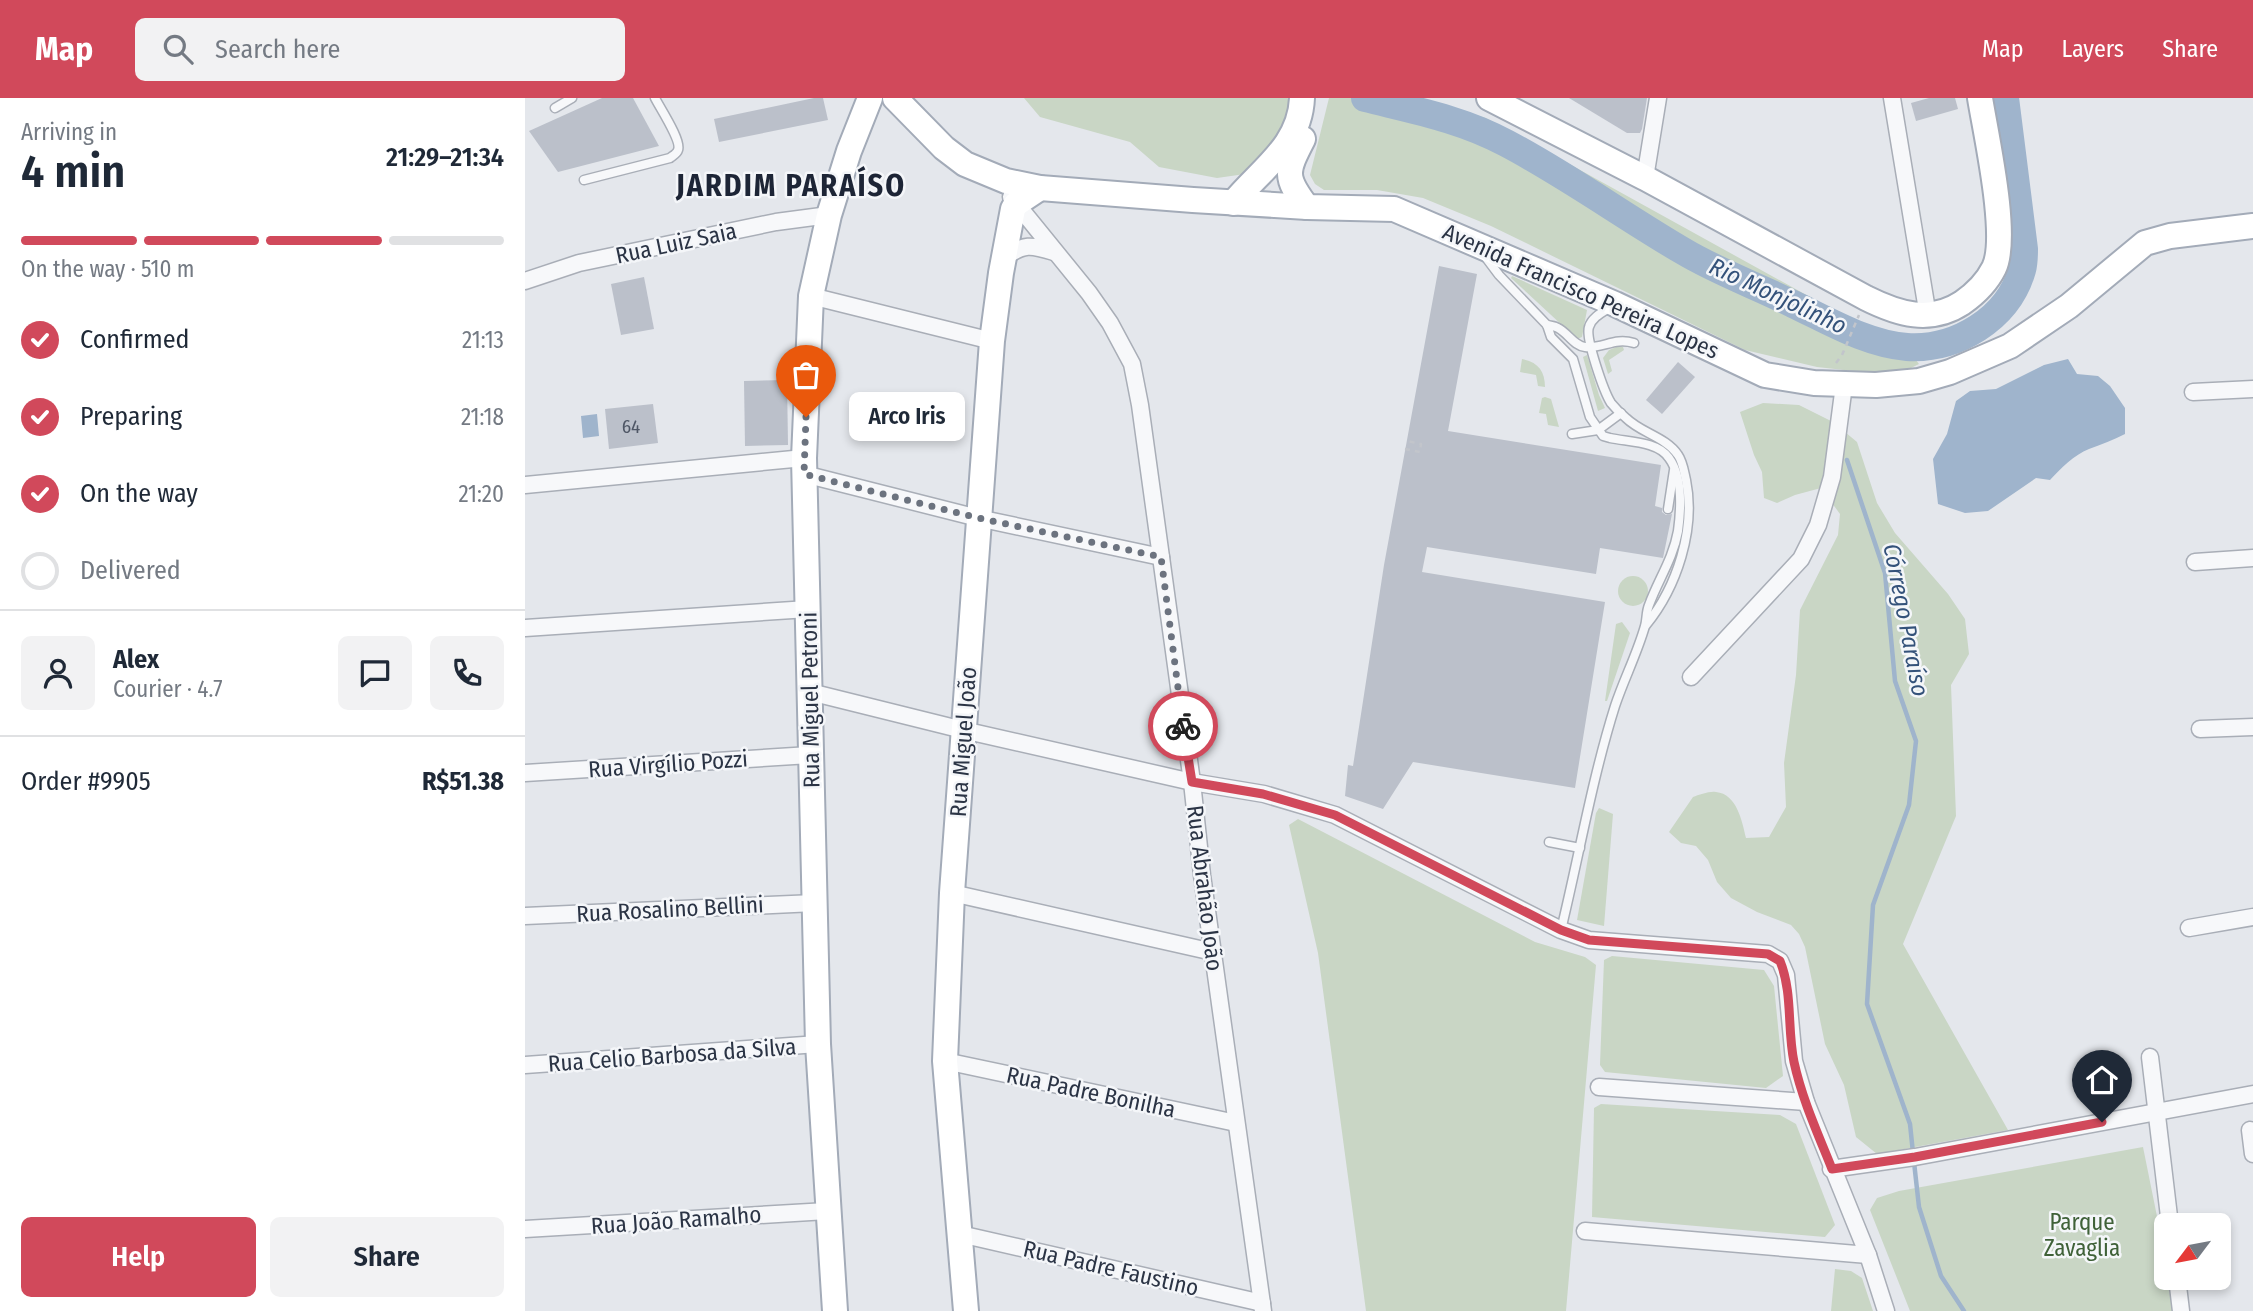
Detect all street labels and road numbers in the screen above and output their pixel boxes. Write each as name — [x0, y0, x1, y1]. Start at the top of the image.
street label: Rua Luiz Saia — [613, 217, 739, 269]
street label: Avenida Francisco Pereira Lopes — [1439, 217, 1724, 365]
street label: Rua Miguel Petroni — [794, 612, 826, 788]
street label: Rua Miguel João — [944, 666, 982, 818]
street label: Rua Virgílio Pozzi — [587, 744, 749, 784]
street label: Rua Abrahão João — [1181, 804, 1229, 972]
street label: Rua Rosalino Bellini — [576, 890, 764, 928]
street label: Rua Celio Barbosa da Silva — [547, 1032, 797, 1078]
street label: Rua Padre Bonilha — [1004, 1060, 1178, 1124]
street label: Rua João Ramalho — [590, 1200, 762, 1240]
street label: Rua Padre Faustino — [1021, 1234, 1201, 1302]

